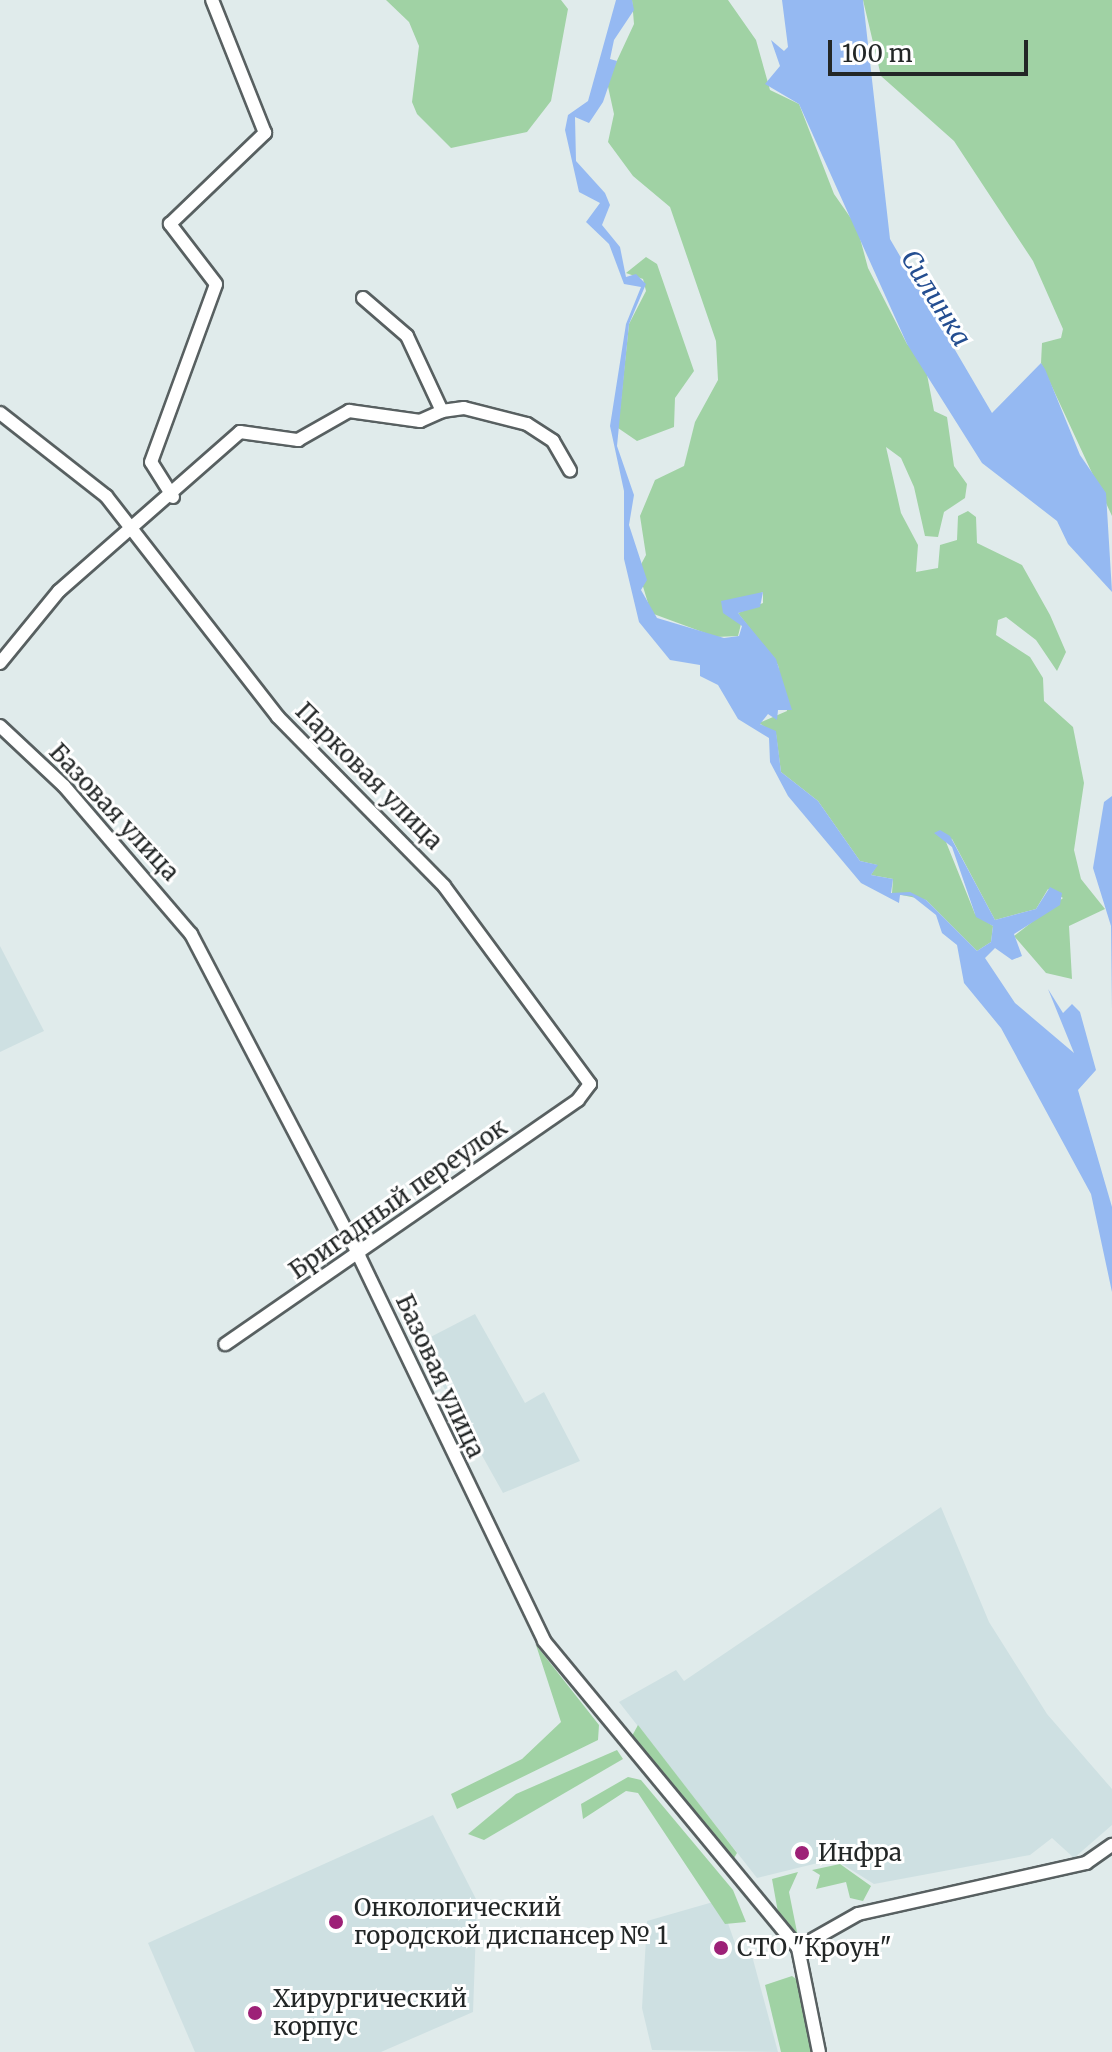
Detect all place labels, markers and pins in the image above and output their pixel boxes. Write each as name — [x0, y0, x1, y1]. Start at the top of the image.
place label: Инфра — [818, 1839, 902, 1867]
marker: Инфра — [793, 1844, 811, 1862]
place label: Онкологический городской диспансер № 1 — [354, 1894, 668, 1950]
marker: Онкологический городской диспансер № 1 — [325, 1911, 347, 1933]
place label: СТО "Кроун" — [737, 1934, 892, 1962]
marker: СТО "Кроун" — [712, 1939, 730, 1957]
place label: Хирургический корпус — [273, 1985, 467, 2041]
marker: Хирургический корпус — [244, 2002, 266, 2024]

